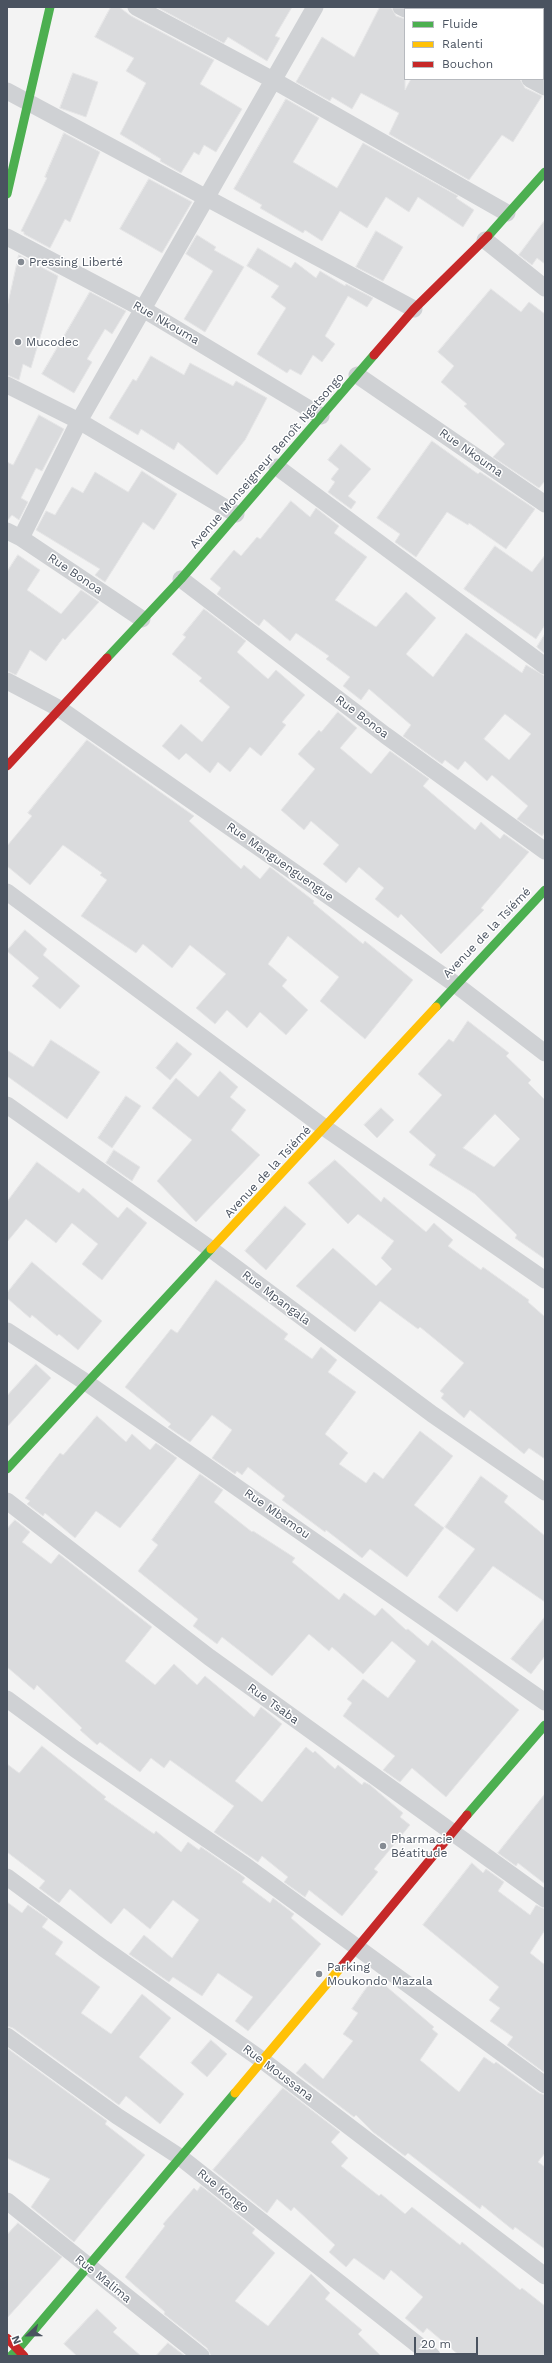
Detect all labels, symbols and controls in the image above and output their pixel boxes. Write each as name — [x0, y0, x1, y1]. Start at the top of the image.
legend — [404, 8, 544, 80]
text: Fluide — [442, 17, 478, 31]
text: Ralenti — [442, 37, 483, 51]
text: Bouchon — [442, 57, 493, 71]
place label: Pressing Liberté — [29, 255, 123, 269]
marker: Pressing Liberté — [16, 257, 26, 267]
street label: Rue Nkouma — [130, 298, 202, 348]
place label: Mucodec — [26, 335, 79, 349]
marker: Mucodec — [13, 337, 23, 347]
street label: Avenue Monseigneur Benoît Ngatsongo — [187, 370, 347, 552]
street label: Rue Nkouma — [436, 426, 506, 480]
street label: Rue Bonoa — [45, 550, 105, 598]
street label: Rue Bonoa — [333, 692, 391, 742]
street label: Rue Manguenguengue — [224, 819, 336, 905]
street label: Avenue de la Tsiémé — [440, 885, 534, 981]
street label: Avenue de la Tsiémé — [222, 1123, 314, 1221]
street label: Rue Mpangala — [239, 1268, 313, 1328]
street label: Rue Mbamou — [241, 1486, 313, 1542]
street label: Rue Tsaba — [245, 1681, 301, 1727]
place label: Pharmacie Béatitude — [391, 1832, 452, 1860]
marker: Pharmacie Béatitude — [378, 1841, 388, 1851]
place label: Parking Moukondo Mazala — [327, 1960, 432, 1988]
marker: Parking Moukondo Mazala — [314, 1969, 324, 1979]
street label: Rue Moussana — [240, 2042, 316, 2104]
street label: Rue Kongo — [194, 2166, 252, 2216]
street label: Rue Malima — [72, 2252, 134, 2306]
north arrow — [8, 2315, 48, 2355]
scale bar — [416, 2329, 480, 2355]
text: N — [9, 2333, 24, 2346]
text: 20 m — [421, 2337, 451, 2351]

